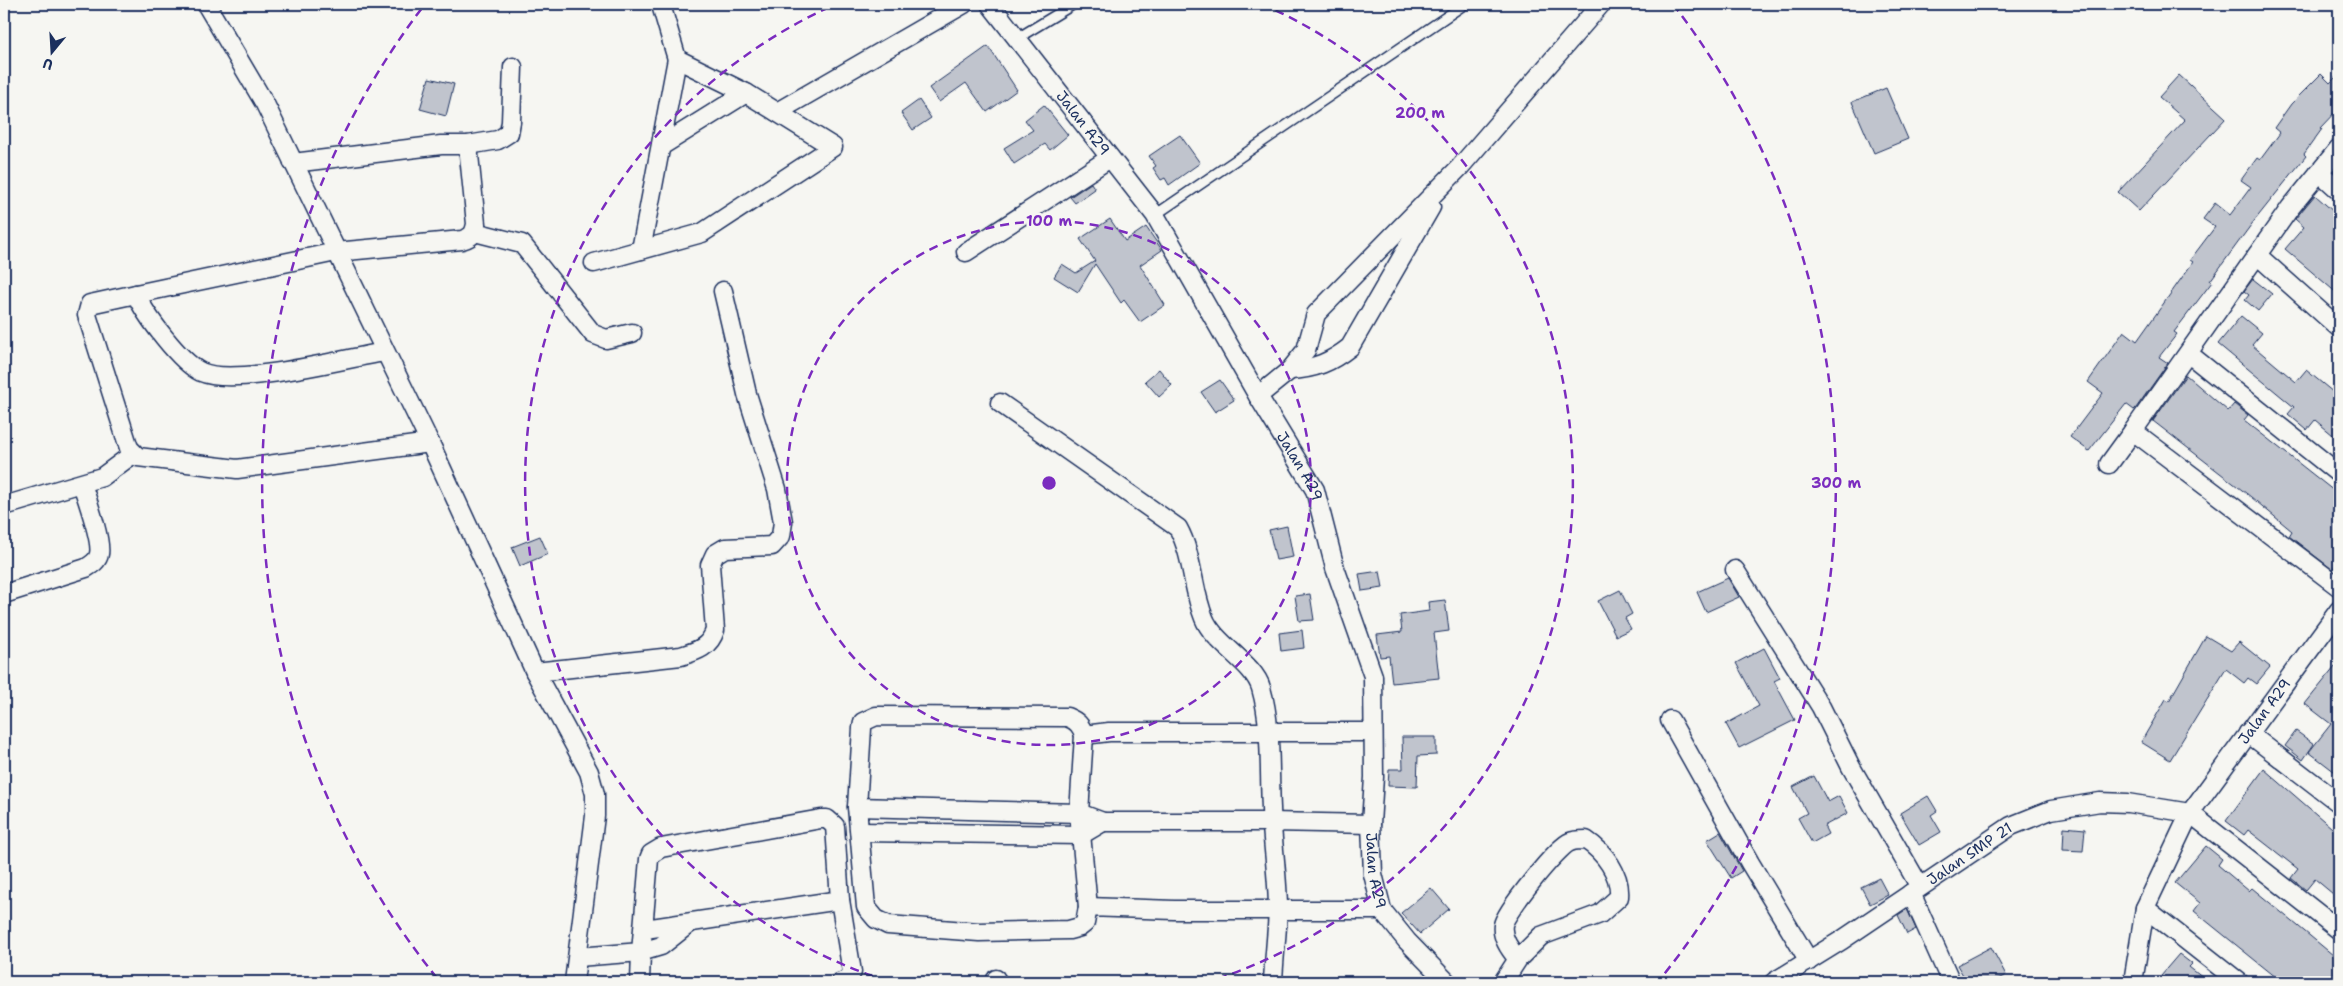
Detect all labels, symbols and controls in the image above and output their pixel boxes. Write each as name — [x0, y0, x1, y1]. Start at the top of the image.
north arrow — [28, 28, 78, 78]
text: U — [41, 54, 55, 74]
street label: Jalan A29 — [1052, 87, 1114, 159]
text: 200 m — [1395, 103, 1445, 123]
text: 100 m — [1026, 211, 1072, 231]
street label: Jalan A29 — [1272, 428, 1327, 502]
text: 300 m — [1811, 473, 1861, 493]
centre of rings — [1040, 474, 1058, 492]
street label: Jalan A29 — [2234, 675, 2295, 748]
street label: Jalan SMP 21 — [1923, 818, 2016, 890]
street label: Jalan A29 — [1361, 832, 1391, 910]

